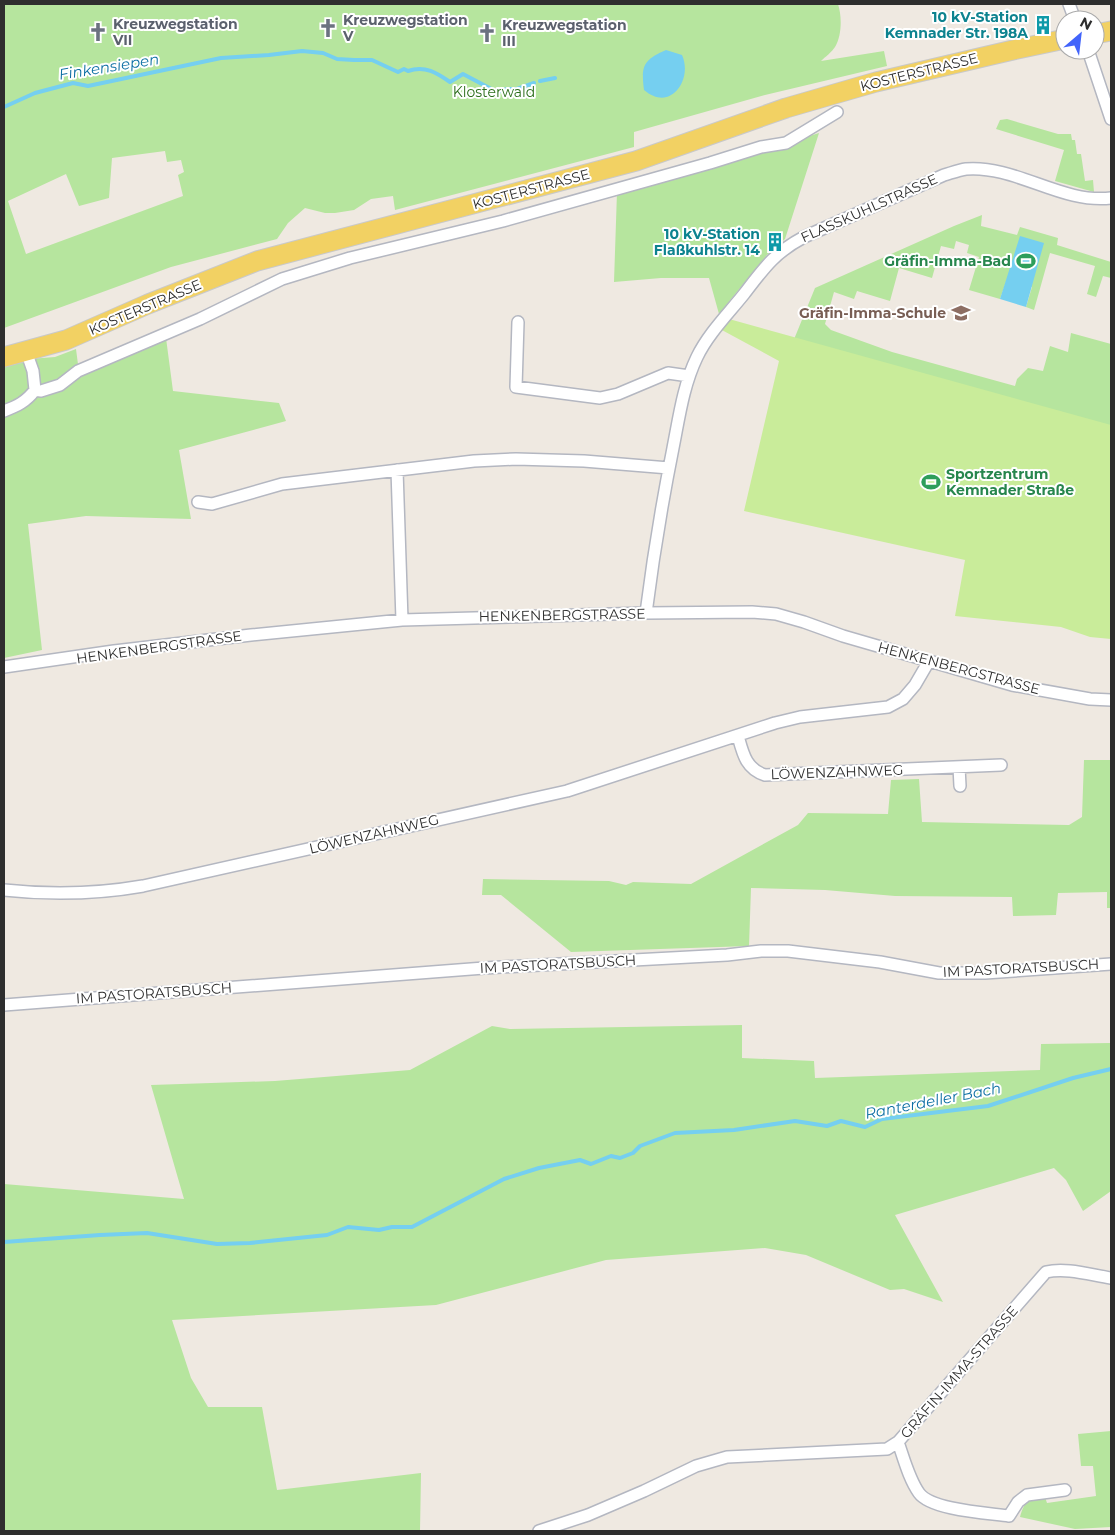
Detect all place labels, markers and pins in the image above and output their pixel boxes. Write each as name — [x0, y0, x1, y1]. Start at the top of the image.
place label: 10 kV-Station Kemnader Str. 198A — [885, 8, 1028, 42]
place label: Kreuzwegstation V — [342, 11, 468, 45]
building icon: 10 kV-Station Kemnader Str. 198A — [1032, 14, 1054, 36]
place label: Kreuzwegstation VII — [112, 15, 238, 49]
place label: Kreuzwegstation III — [502, 16, 627, 50]
church icon: Kreuzwegstation V — [317, 17, 339, 39]
church icon: Kreuzwegstation VII — [87, 21, 109, 43]
church icon: Kreuzwegstation III — [476, 22, 498, 44]
place label: 10 kV-Station Flaßkuhlstr. 14 — [654, 225, 760, 259]
building icon: 10 kV-Station Flaßkuhlstr. 14 — [764, 231, 786, 253]
sports icon: Gräfin-Imma-Bad — [1015, 250, 1037, 272]
place label: Gräfin-Imma-Bad — [884, 252, 1011, 270]
school or university icon: Gräfin-Imma-Schule — [950, 302, 972, 324]
place label: Gräfin-Imma-Schule — [799, 304, 946, 322]
place label: Sportzentrum Kemnader Straße — [946, 465, 1074, 499]
sports icon: Sportzentrum Kemnader Straße — [920, 471, 942, 493]

